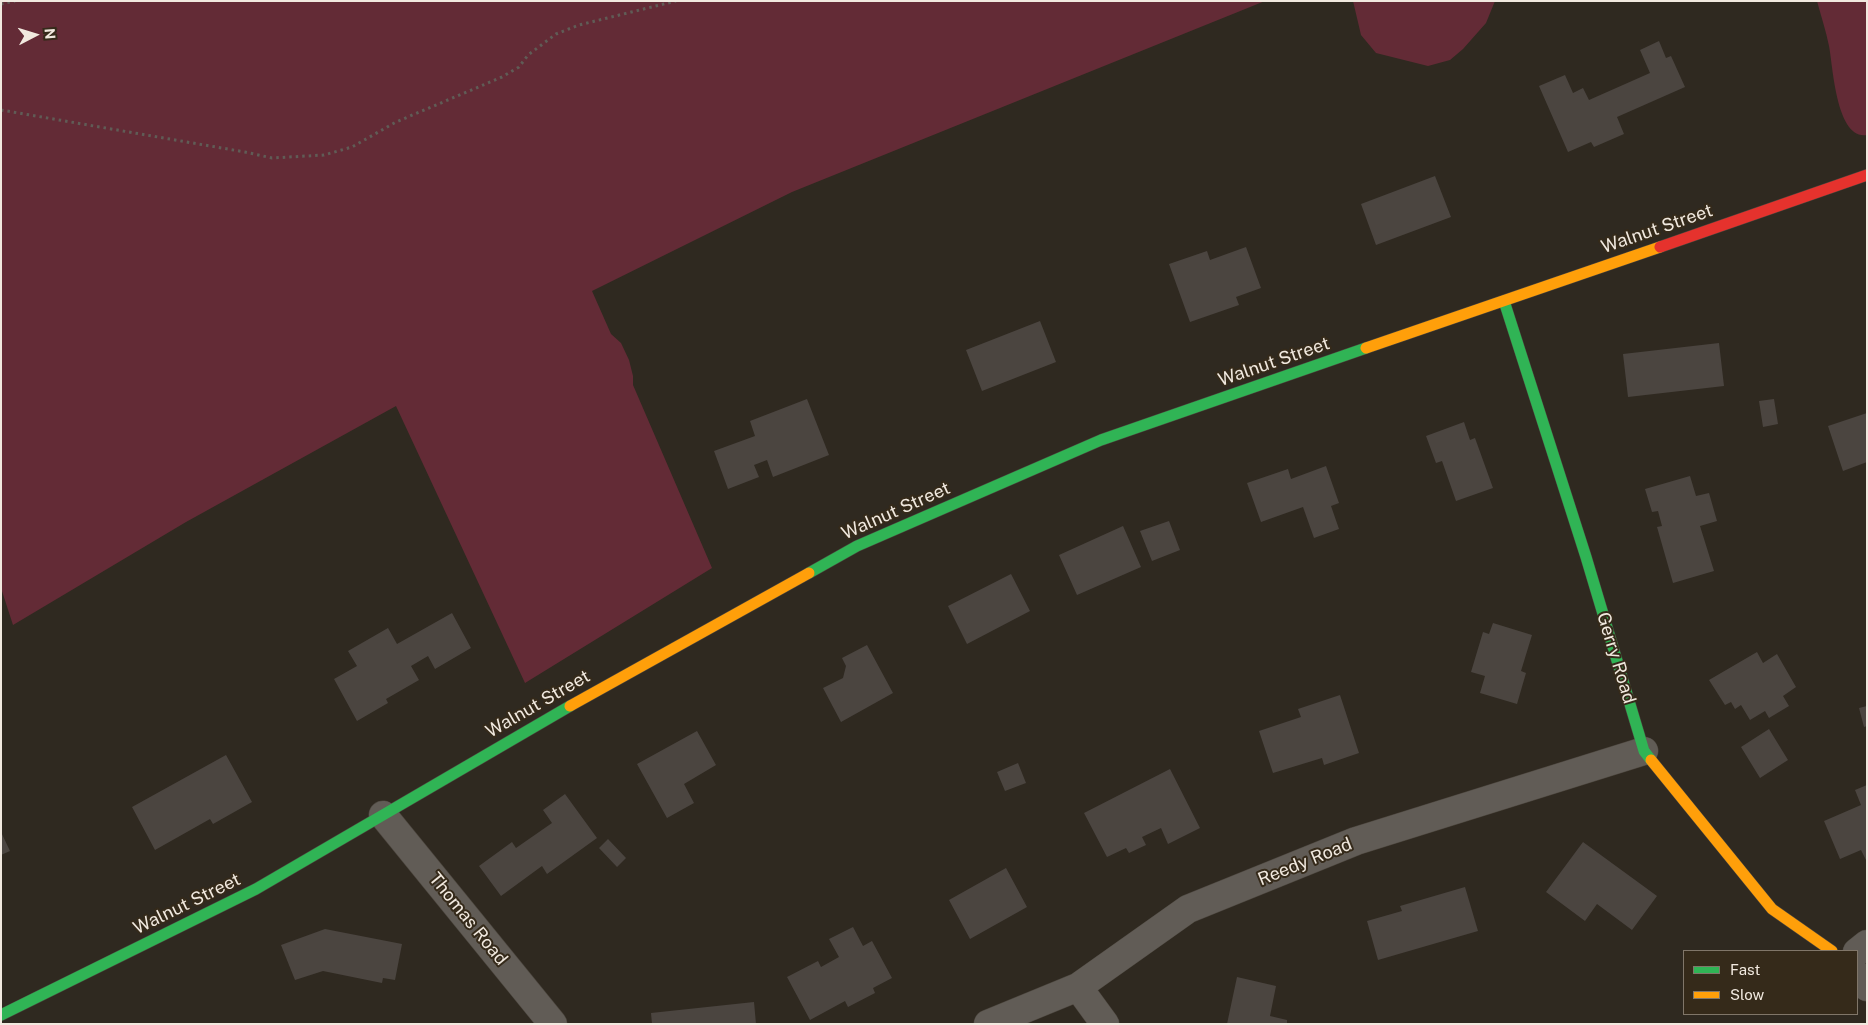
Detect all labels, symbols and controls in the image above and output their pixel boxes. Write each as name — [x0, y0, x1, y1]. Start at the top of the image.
north arrow — [10, 10, 60, 60]
text: N — [41, 28, 58, 40]
street label: Walnut Street — [1598, 200, 1716, 258]
street label: Walnut Street — [1215, 333, 1333, 391]
street label: Walnut Street — [838, 477, 954, 545]
street label: Gerry Road — [1592, 610, 1640, 706]
street label: Walnut Street — [482, 666, 594, 742]
street label: Reedy Road — [1255, 833, 1355, 891]
street label: Thomas Road — [424, 868, 512, 970]
street label: Walnut Street — [130, 869, 244, 939]
legend — [1683, 950, 1858, 1015]
text: Fast — [1730, 961, 1760, 978]
text: Slow — [1730, 986, 1764, 1003]

